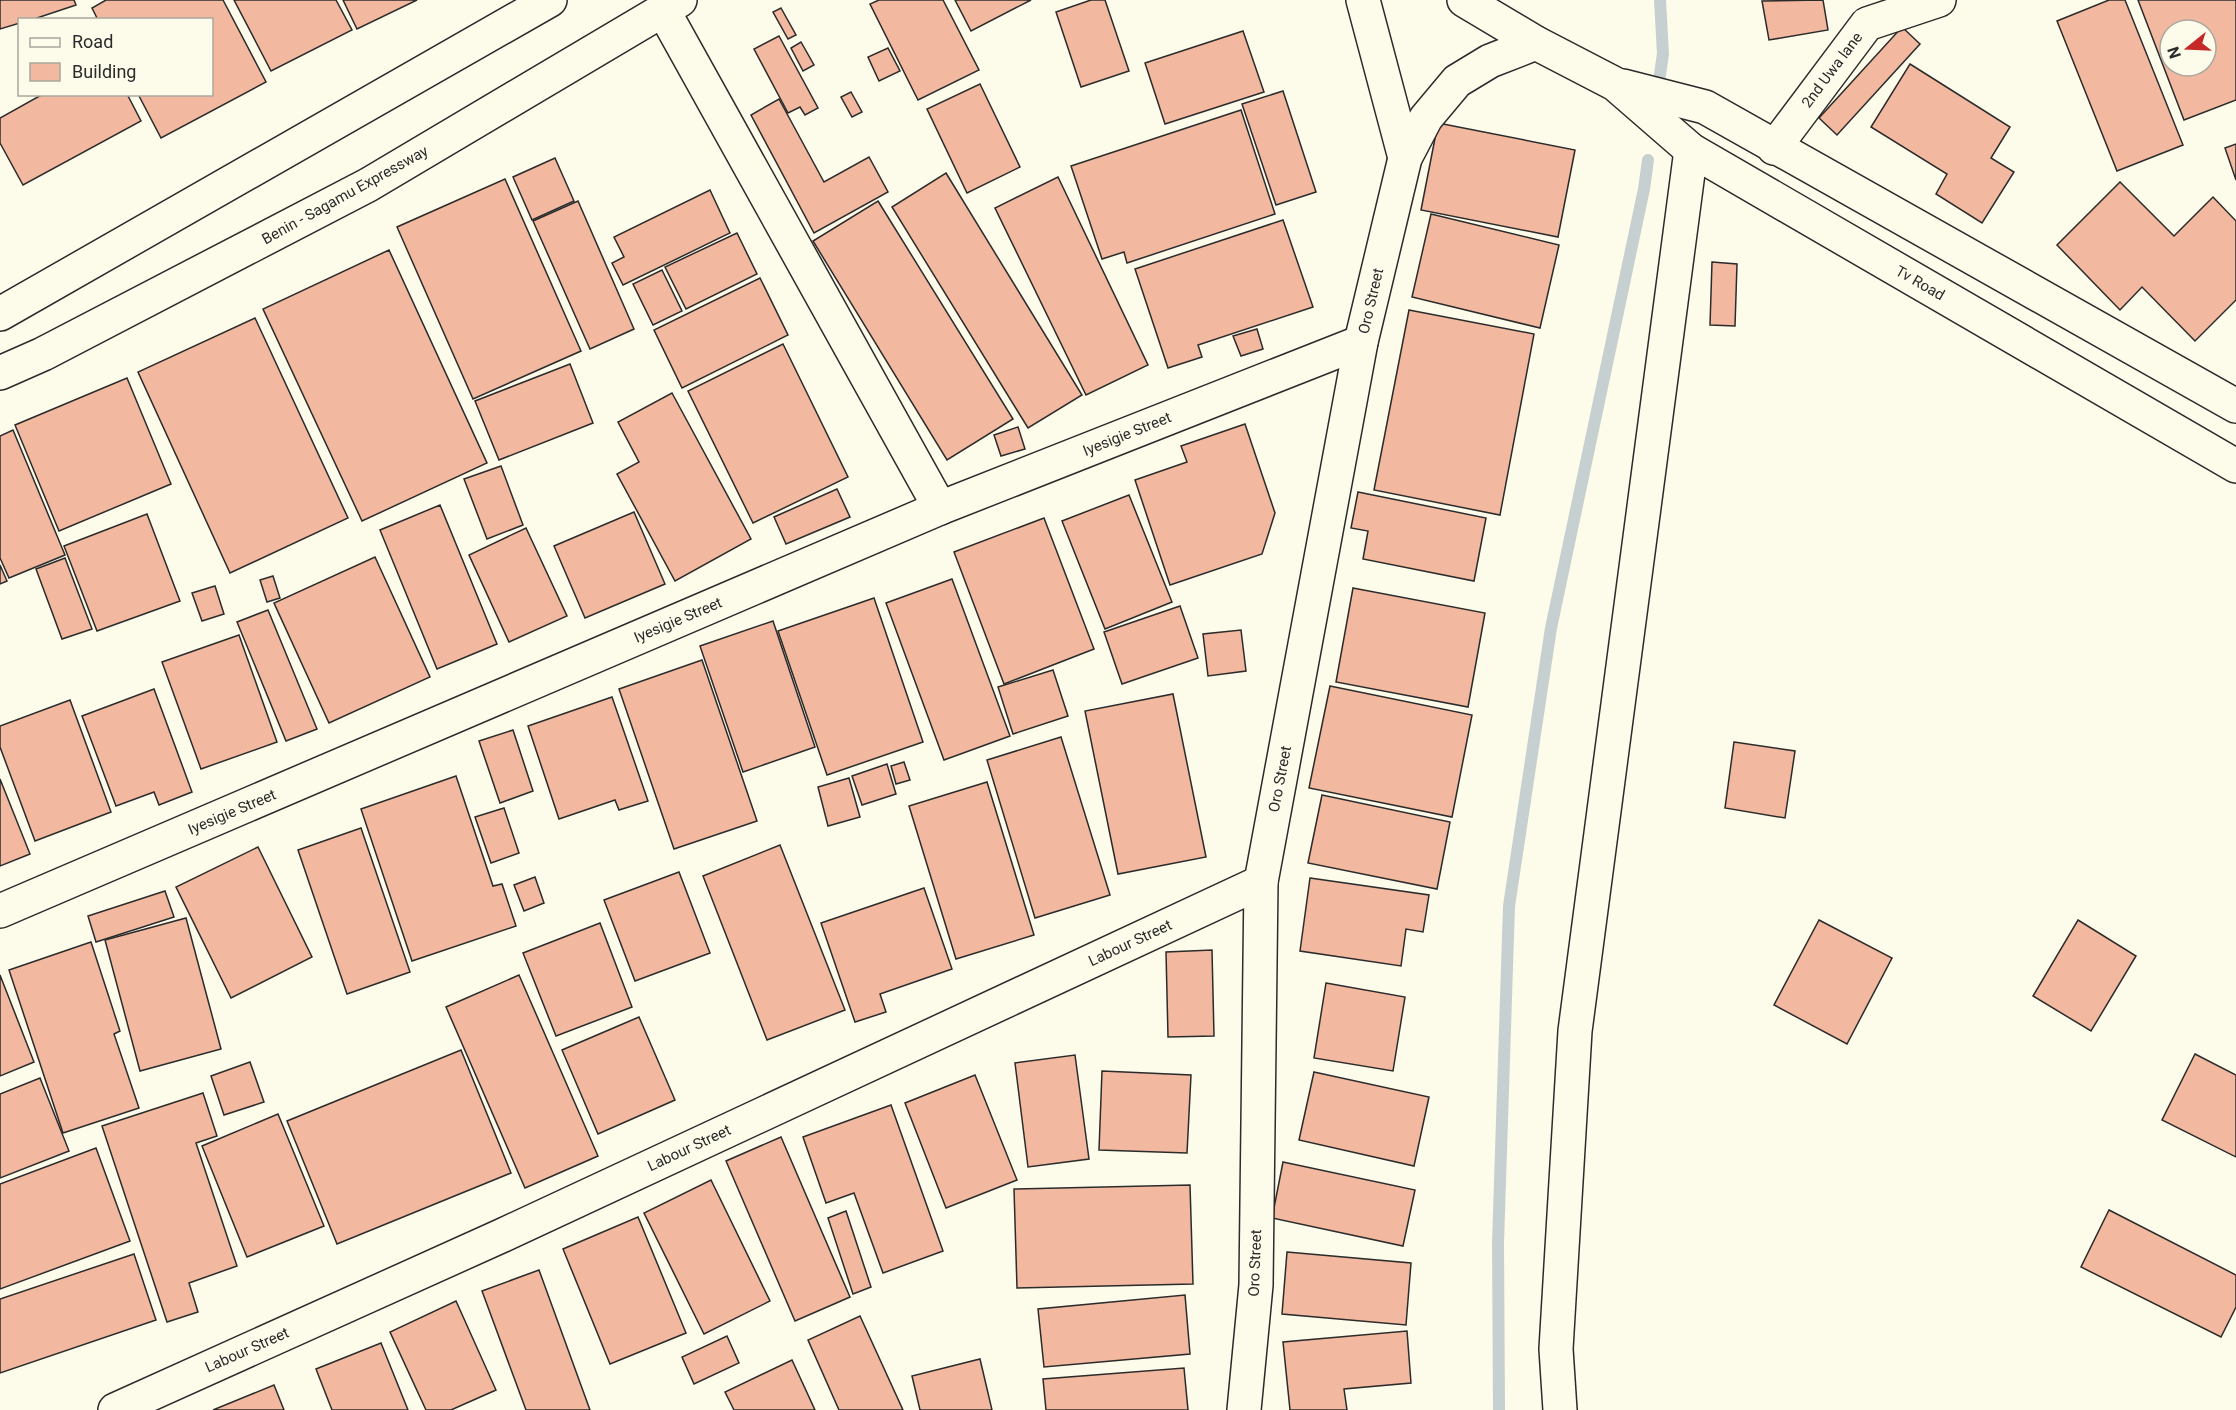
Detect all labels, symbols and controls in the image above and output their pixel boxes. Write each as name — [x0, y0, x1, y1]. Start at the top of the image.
legend — [18, 18, 213, 96]
north arrow — [2158, 18, 2218, 78]
street label: 2nd Uwa lane — [1798, 29, 1866, 111]
text: Road — [72, 31, 113, 52]
text: N — [2163, 44, 2185, 61]
text: Building — [72, 61, 136, 82]
street label: Benin - Sagamu Expressway — [259, 142, 431, 248]
street label: Tv Road — [1892, 262, 1948, 304]
street label: Oro Street — [1355, 266, 1387, 336]
street label: Iyesigie Street — [1080, 408, 1174, 460]
street label: Iyesigie Street — [631, 593, 725, 647]
street label: Oro Street — [1265, 744, 1295, 814]
street label: Iyesigie Street — [185, 785, 279, 839]
street label: Labour Street — [1085, 916, 1175, 970]
street label: Labour Street — [644, 1121, 734, 1175]
street label: Oro Street — [1245, 1229, 1265, 1297]
street label: Labour Street — [202, 1323, 292, 1376]

